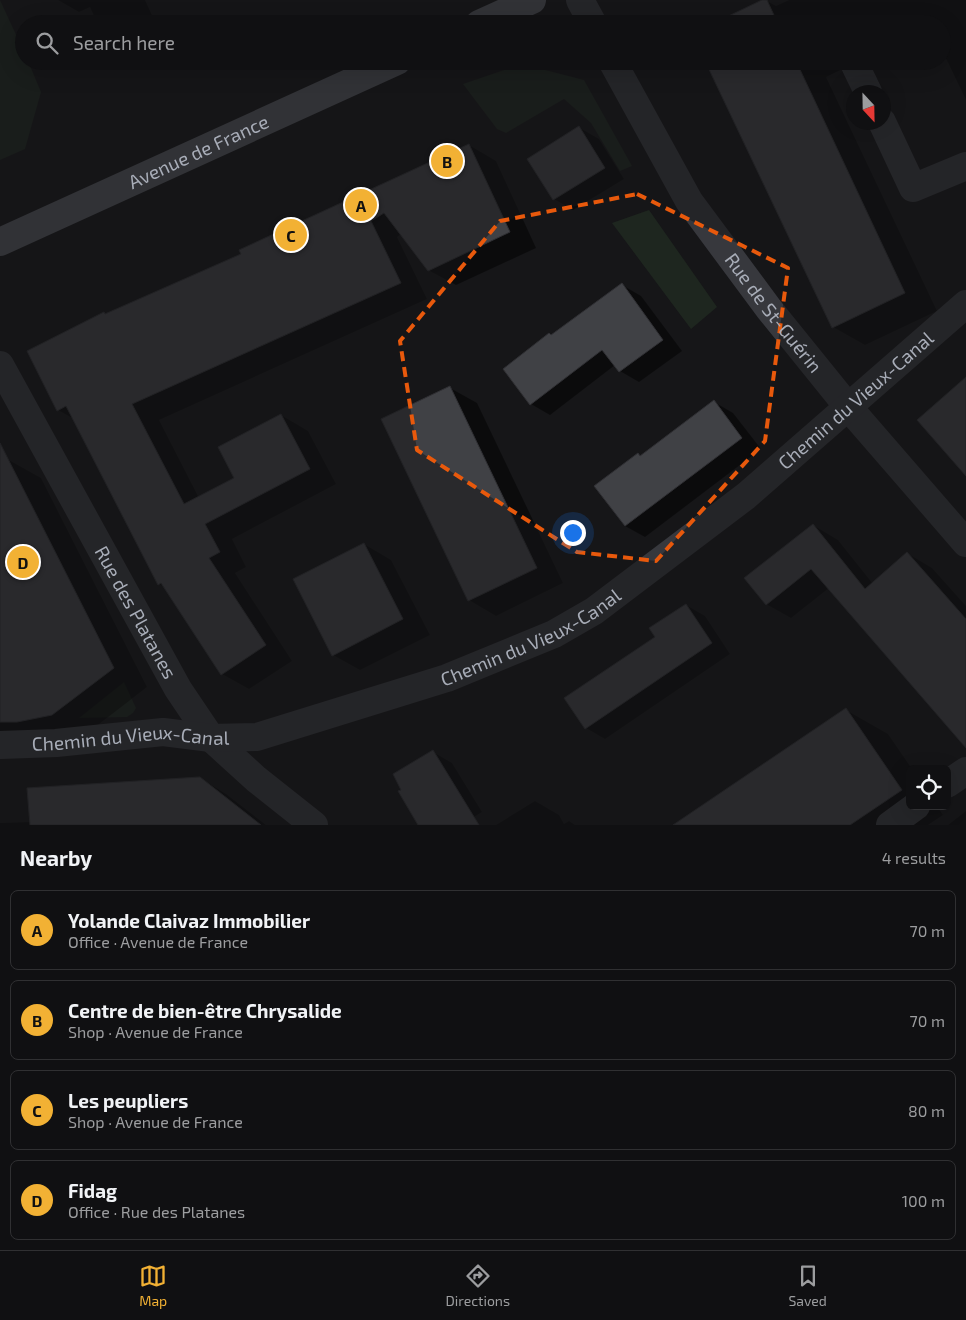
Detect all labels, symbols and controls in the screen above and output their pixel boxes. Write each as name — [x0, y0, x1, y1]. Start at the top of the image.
search box — [15, 15, 951, 70]
icon: search — [33, 29, 61, 57]
text: Search here — [73, 31, 175, 54]
north arrow — [846, 85, 891, 130]
street label: Avenue de France — [124, 109, 272, 193]
pin: B — [431, 142, 463, 180]
pin: A — [345, 186, 377, 224]
pin: C — [275, 216, 307, 254]
street label: Rue de St-Guérin — [720, 248, 828, 377]
street label: Chemin du Vieux-Canal — [773, 326, 938, 474]
your location — [560, 520, 586, 546]
street label: Rue des Platanes — [91, 542, 182, 682]
pin: D — [7, 543, 39, 581]
street label: Chemin du Vieux-Canal — [438, 583, 625, 690]
street label: Chemin du Vieux-Canal — [31, 720, 230, 755]
map controls — [906, 765, 951, 810]
button: locate — [906, 765, 951, 810]
text: Nearby — [20, 845, 92, 870]
text: 4 results — [882, 848, 946, 867]
text: Yolande Claivaz Immobilier — [68, 909, 310, 932]
text: A — [32, 921, 42, 940]
text: 70 m — [910, 921, 945, 940]
text: Office · Avenue de France — [68, 932, 248, 951]
text: Centre de bien-être Chrysalide — [68, 999, 342, 1022]
text: B — [32, 1011, 42, 1030]
text: 70 m — [910, 1011, 945, 1030]
text: Shop · Avenue de France — [68, 1022, 243, 1041]
text: Les peupliers — [68, 1089, 188, 1112]
text: C — [32, 1101, 42, 1120]
text: 80 m — [908, 1101, 945, 1120]
text: Shop · Avenue de France — [68, 1112, 243, 1131]
text: Fidag — [68, 1179, 117, 1202]
text: D — [32, 1191, 42, 1210]
text: 100 m — [902, 1191, 945, 1210]
text: Office · Rue des Platanes — [68, 1202, 245, 1221]
tab: Map — [139, 1262, 167, 1309]
tab: Directions — [446, 1262, 510, 1309]
tab: Saved — [788, 1262, 827, 1309]

